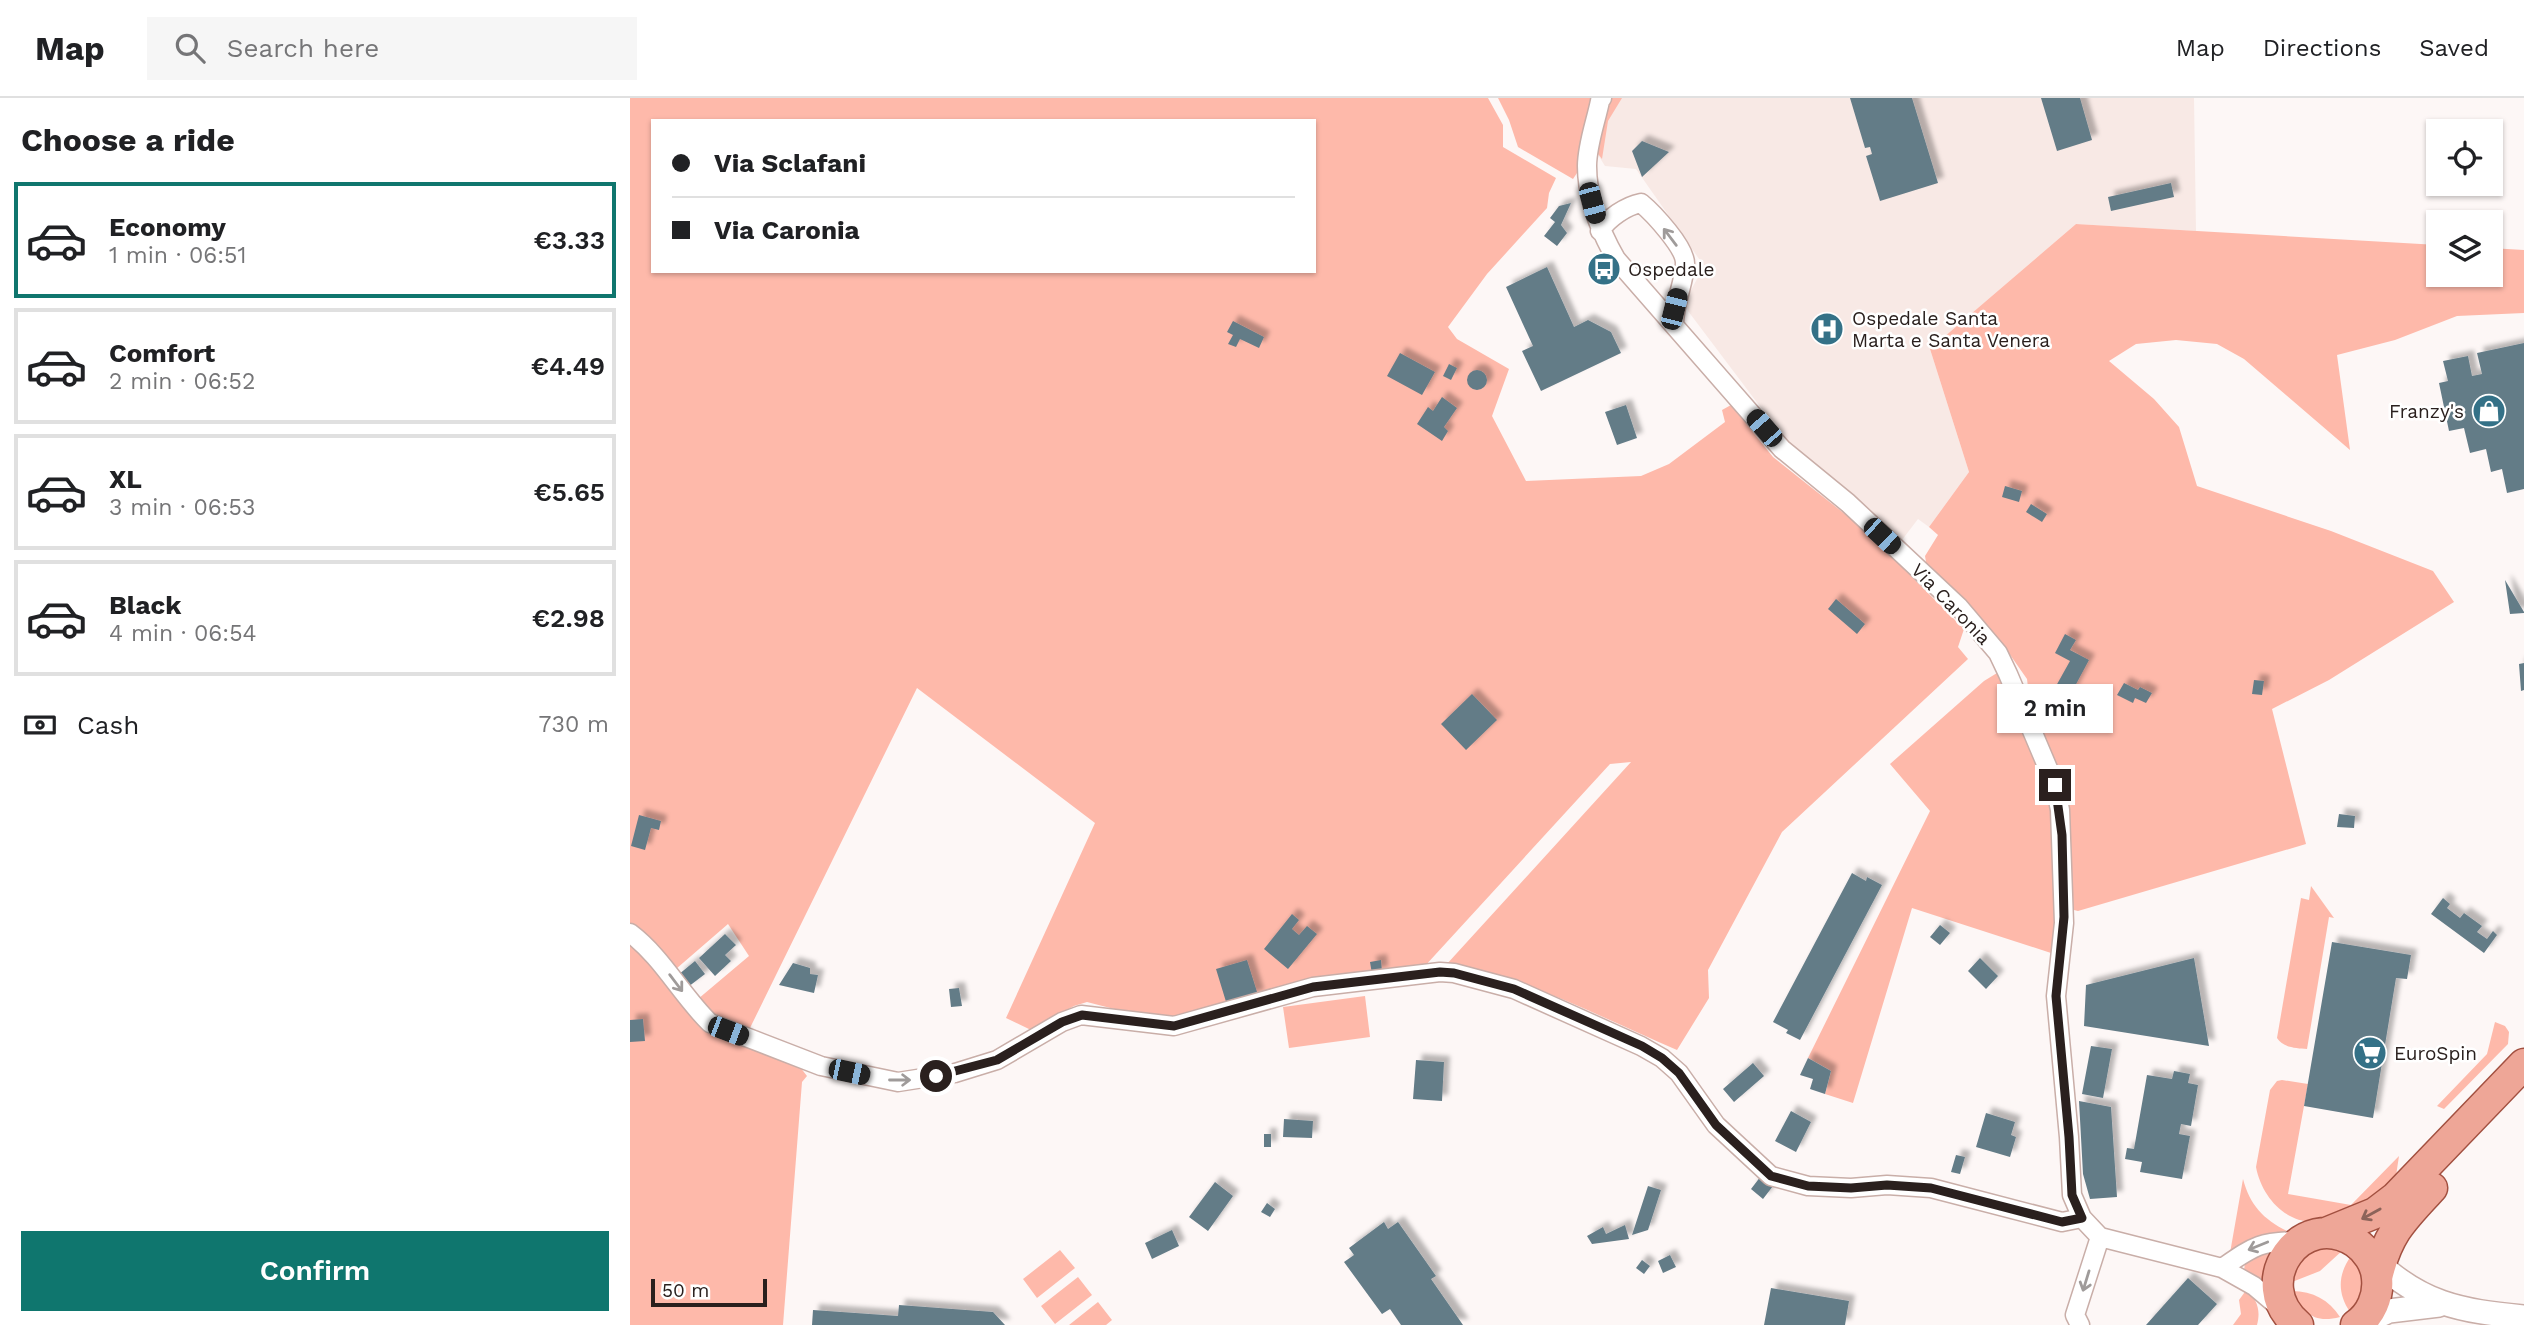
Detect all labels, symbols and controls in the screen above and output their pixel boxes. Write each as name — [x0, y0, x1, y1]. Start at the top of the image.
search box — [147, 17, 637, 80]
text: Map — [35, 29, 105, 68]
icon: search — [171, 29, 209, 67]
text: Search here — [227, 33, 379, 63]
text: Map — [2176, 34, 2225, 62]
text: Directions — [2263, 34, 2381, 62]
text: Saved — [2419, 34, 2489, 62]
map controls — [2426, 119, 2503, 287]
button: locate — [2426, 119, 2503, 196]
text: Choose a ride — [21, 121, 235, 159]
text: Via Sclafani — [714, 148, 866, 178]
car — [1577, 180, 1608, 226]
icon: car — [25, 209, 88, 272]
button: layers — [2426, 210, 2503, 287]
text: Economy — [109, 212, 226, 242]
text: Via Caronia — [714, 215, 860, 245]
text: €3.33 — [534, 225, 605, 255]
one-way arrow — [1663, 228, 1678, 246]
text: 1 min · 06:51 — [109, 242, 246, 269]
bus stop icon: Ospedale — [1585, 250, 1623, 288]
place label: Ospedale — [1628, 258, 1715, 281]
car — [1659, 286, 1690, 332]
place label: Ospedale Santa Marta e Santa Venera — [1852, 307, 2050, 352]
hospital icon: Ospedale Santa Marta e Santa Venera — [1808, 310, 1846, 348]
icon: car — [25, 335, 88, 398]
text: Comfort — [109, 338, 215, 368]
text: €4.49 — [531, 351, 605, 381]
text: 2 min · 06:52 — [109, 368, 255, 395]
shop icon: Franzy's — [2470, 392, 2508, 430]
place label: Franzy's — [2389, 400, 2464, 423]
car — [1743, 405, 1786, 451]
icon: car — [25, 461, 88, 524]
text: XL — [109, 464, 142, 494]
text: €5.65 — [534, 477, 605, 507]
text: 3 min · 06:53 — [109, 494, 255, 521]
car — [1860, 514, 1905, 558]
street label: Via Caronia — [1906, 558, 1996, 650]
icon: car — [25, 587, 88, 650]
text: Black — [109, 590, 181, 620]
text: €2.98 — [532, 603, 605, 633]
text: 4 min · 06:54 — [109, 620, 257, 647]
callout: 2 min — [1997, 684, 2113, 732]
text: 2 min — [2023, 695, 2087, 722]
icon: cash — [21, 706, 59, 744]
text: Cash — [77, 710, 139, 740]
text: 730 m — [539, 711, 609, 738]
route end — [2039, 769, 2071, 801]
one-way arrow — [668, 974, 683, 993]
car — [705, 1014, 752, 1048]
supermarket icon: EuroSpin — [2351, 1034, 2389, 1072]
place label: EuroSpin — [2394, 1042, 2477, 1065]
car — [827, 1057, 872, 1087]
route start — [920, 1060, 952, 1092]
one-way arrow — [888, 1073, 911, 1087]
one-way arrow — [2361, 1208, 2382, 1221]
button: Confirm — [21, 1231, 609, 1311]
one-way arrow — [2248, 1240, 2270, 1253]
one-way arrow — [2079, 1270, 2092, 1292]
scale bar — [651, 1276, 766, 1308]
text: 50 m — [662, 1279, 709, 1302]

